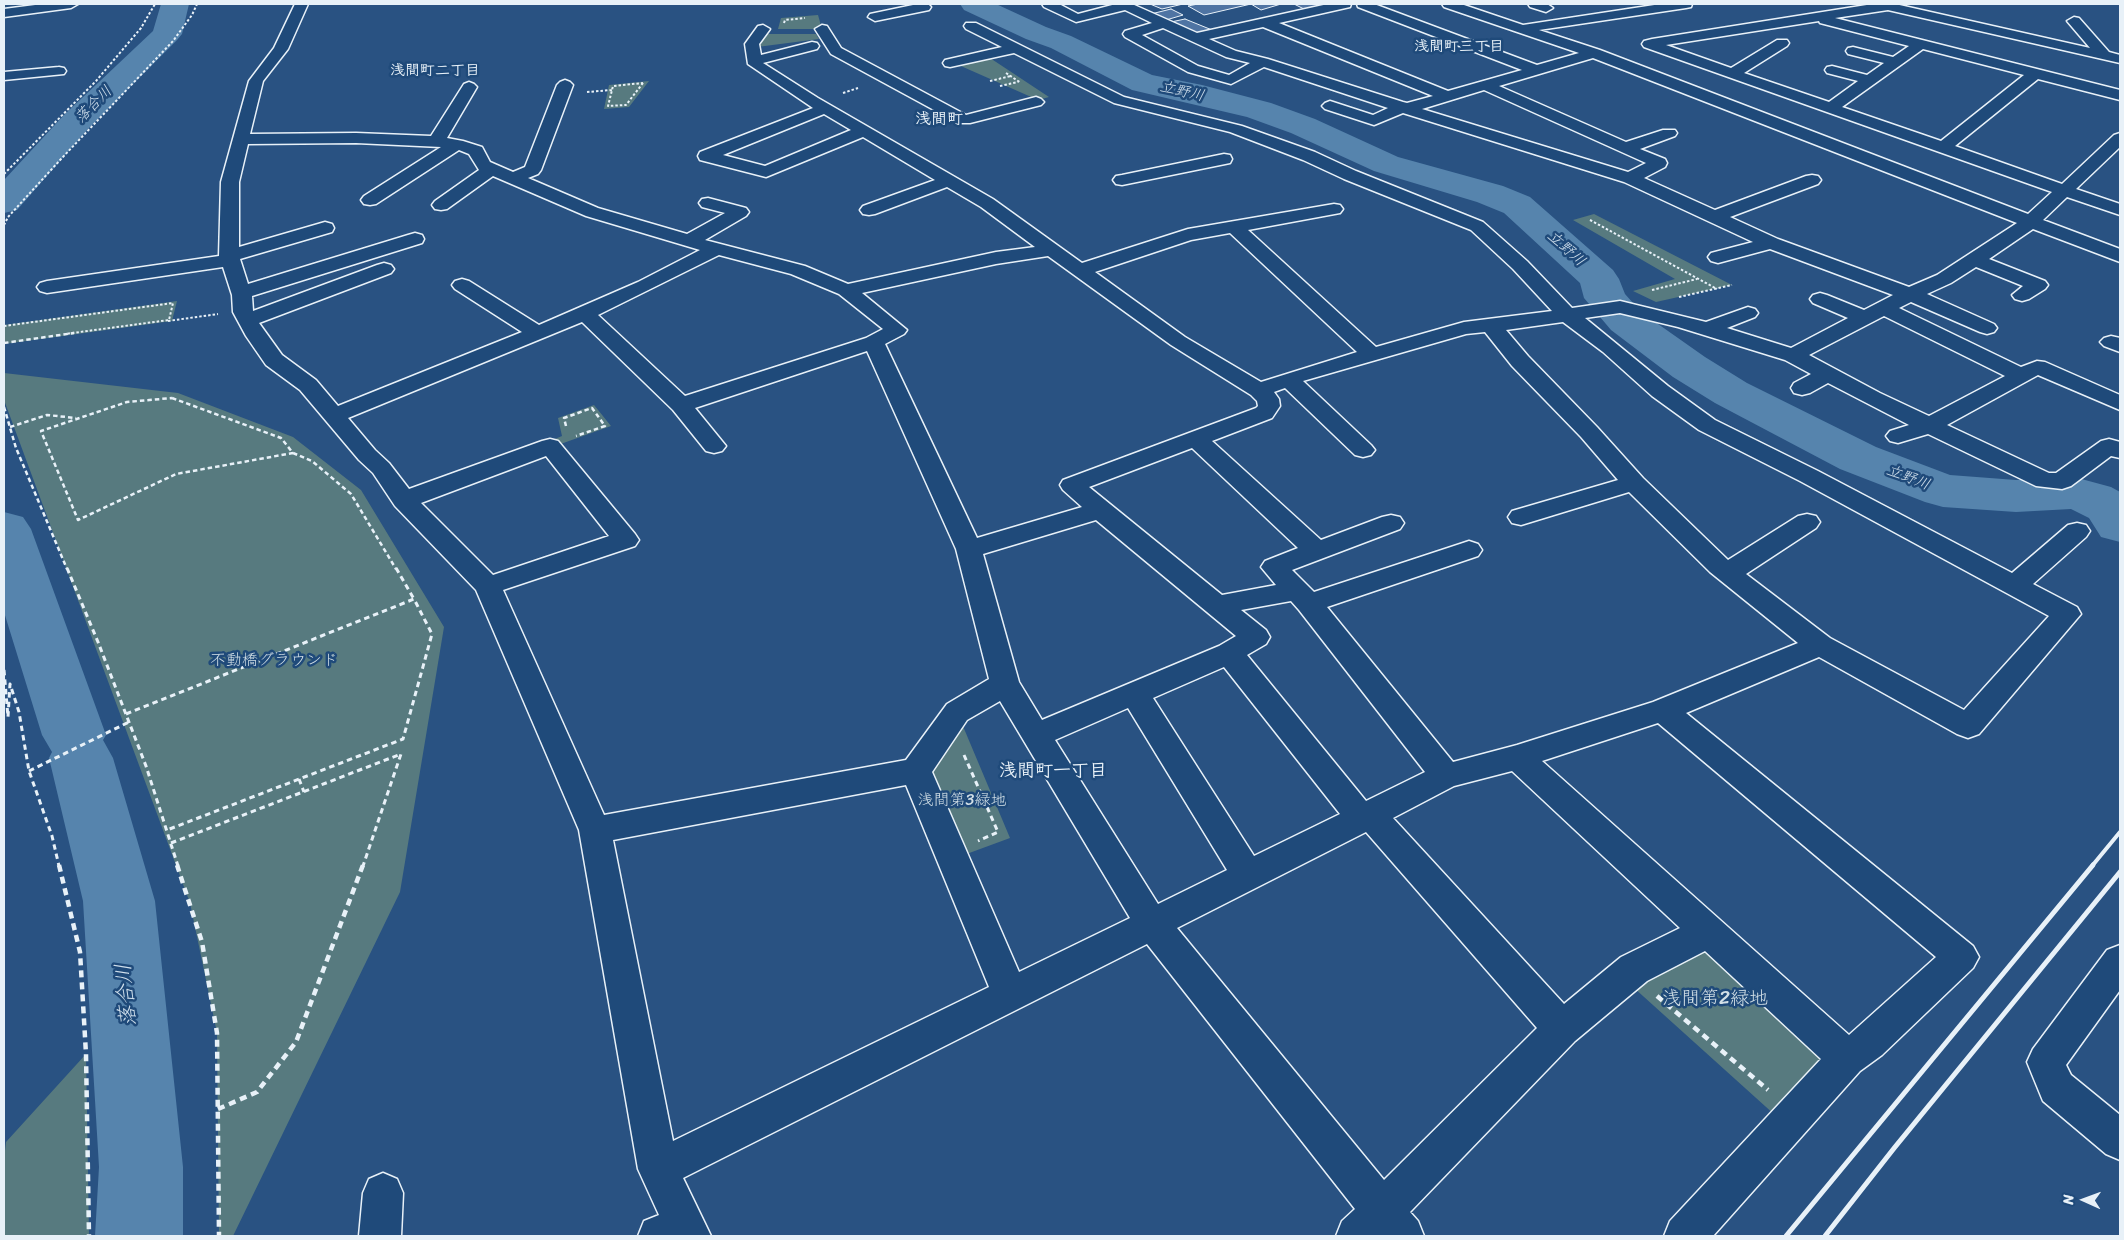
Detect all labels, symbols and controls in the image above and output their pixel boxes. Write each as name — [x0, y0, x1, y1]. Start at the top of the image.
district label: 浅間町三丁目 — [1414, 38, 1504, 56]
district label: 浅間町二丁目 — [390, 62, 480, 80]
water label: 立野川 — [1158, 78, 1206, 106]
water label: 落合川 — [72, 83, 116, 127]
district label: 浅間町 — [915, 110, 963, 130]
water label: 立野川 — [1543, 227, 1589, 271]
water label: 立野川 — [1884, 462, 1932, 494]
park label: 不動橋グラウンド — [210, 651, 338, 671]
district label: 浅間町一丁目 — [999, 760, 1107, 782]
park label: 浅間第3緑地 — [918, 791, 1006, 811]
water label: 落合川 — [112, 963, 142, 1027]
park label: 浅間第2緑地 — [1662, 988, 1768, 1010]
north arrow — [2059, 1175, 2109, 1225]
text: N — [2056, 1194, 2081, 1205]

